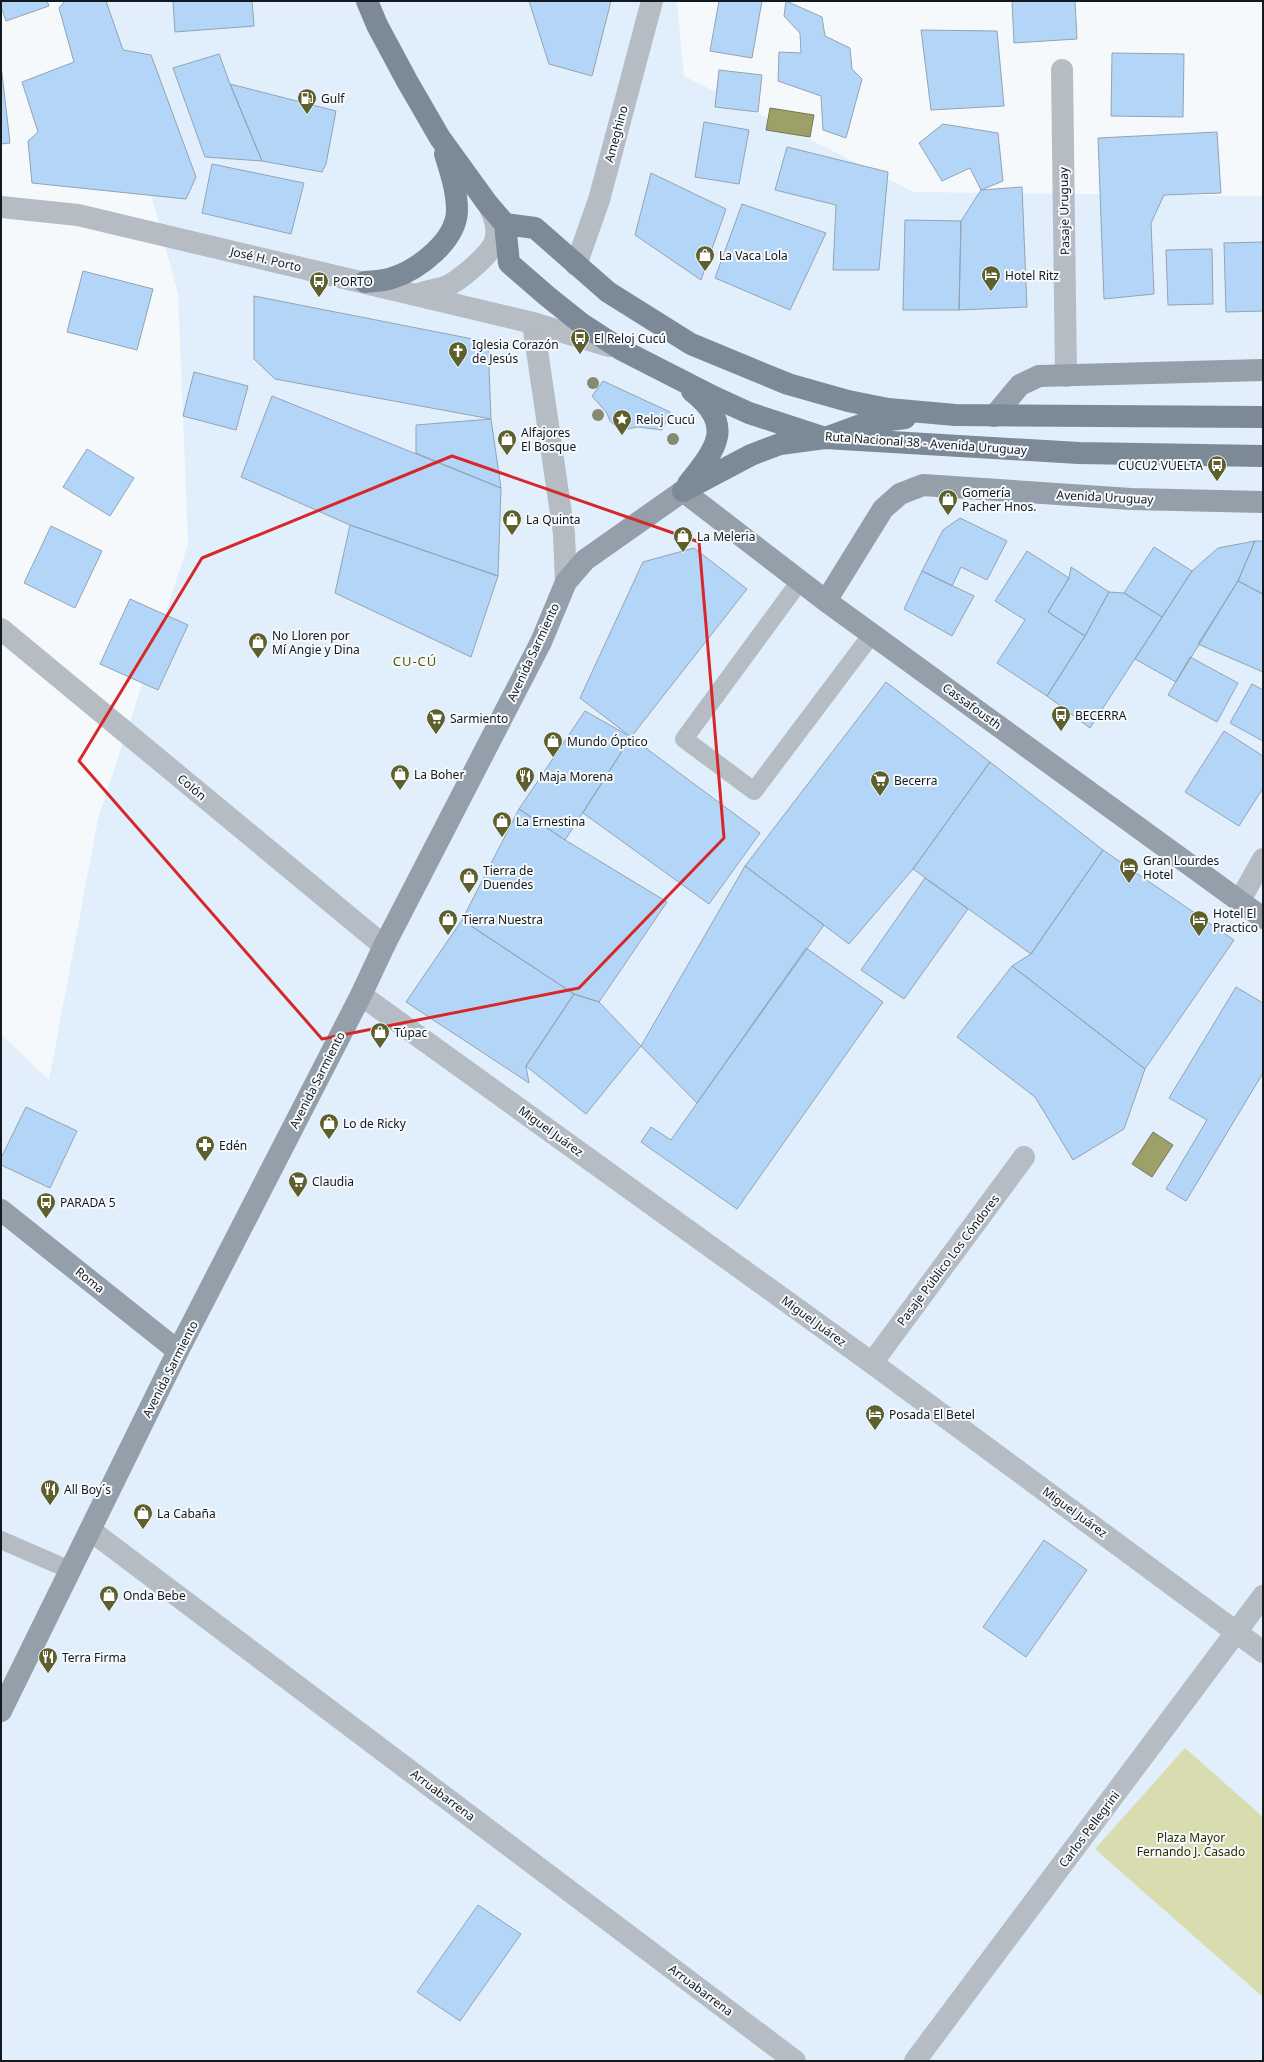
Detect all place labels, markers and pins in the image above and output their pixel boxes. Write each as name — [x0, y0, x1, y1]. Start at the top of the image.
fuel station icon: Gulf — [296, 87, 318, 115]
place label: Gulf — [321, 90, 345, 107]
shop icon: La Vaca Lola — [694, 244, 716, 272]
place label: La Vaca Lola — [719, 247, 788, 264]
hotel icon: Hotel Ritz — [980, 264, 1002, 292]
place label: Hotel Ritz — [1005, 267, 1059, 284]
bus stop icon: PORTO — [308, 270, 330, 298]
place label: PORTO — [333, 273, 373, 290]
bus stop icon: El Reloj Cucú — [569, 327, 591, 355]
place label: El Reloj Cucú — [594, 330, 666, 347]
place label: Iglesia Corazón de Jesús — [472, 336, 559, 367]
church icon: Iglesia Corazón de Jesús — [447, 340, 469, 368]
place icon: Reloj Cucú — [611, 408, 633, 436]
place label: Reloj Cucú — [636, 411, 695, 428]
place label: Alfajores El Bosque — [521, 424, 576, 455]
shop icon: Alfajores El Bosque — [496, 428, 518, 456]
bus stop icon: CUCU2 VUELTA — [1206, 454, 1228, 482]
place label: CUCU2 VUELTA — [1118, 457, 1203, 474]
place label: Gomería Pacher Hnos. — [962, 484, 1037, 515]
shop icon: Gomería Pacher Hnos. — [937, 488, 959, 516]
shop icon: La Quinta — [501, 508, 523, 536]
place label: La Quinta — [526, 511, 581, 528]
shop icon: La Meleria — [672, 525, 694, 553]
place label: La Meleria — [697, 528, 755, 545]
place label: No Lloren por Mí Angie y Dina — [272, 627, 360, 658]
shop icon: No Lloren por Mí Angie y Dina — [247, 631, 269, 659]
bus stop icon: BECERRA — [1050, 704, 1072, 732]
supermarket icon: Sarmiento — [425, 707, 447, 735]
place label: BECERRA — [1075, 707, 1127, 724]
place label: Sarmiento — [450, 710, 508, 727]
shop icon: Mundo Óptico — [542, 730, 564, 758]
place label: Mundo Óptico — [567, 733, 648, 750]
shop icon: La Boher — [389, 763, 411, 791]
restaurant icon: Maja Morena — [514, 765, 536, 793]
place label: La Boher — [414, 766, 464, 783]
place label: Maja Morena — [539, 768, 613, 785]
supermarket icon: Becerra — [869, 769, 891, 797]
place label: Becerra — [894, 772, 938, 789]
shop icon: La Ernestina — [491, 810, 513, 838]
place label: La Ernestina — [516, 813, 585, 830]
place label: Gran Lourdes Hotel — [1143, 852, 1220, 883]
hotel icon: Gran Lourdes Hotel — [1118, 856, 1140, 884]
place label: Tierra de Duendes — [483, 862, 534, 893]
shop icon: Tierra de Duendes — [458, 866, 480, 894]
place label: Hotel El Practico — [1213, 905, 1258, 936]
shop icon: Tierra Nuestra — [437, 908, 459, 936]
hotel icon: Hotel El Practico — [1188, 909, 1210, 937]
place label: Tierra Nuestra — [462, 911, 543, 928]
shop icon: Túpac — [369, 1021, 391, 1049]
place label: Túpac — [394, 1024, 428, 1041]
shop icon: Lo de Ricky — [318, 1112, 340, 1140]
place label: Lo de Ricky — [343, 1115, 407, 1132]
pharmacy icon: Edén — [194, 1134, 216, 1162]
place label: Edén — [219, 1137, 247, 1154]
supermarket icon: Claudia — [287, 1170, 309, 1198]
place label: Claudia — [312, 1173, 354, 1190]
bus stop icon: PARADA 5 — [35, 1191, 57, 1219]
place label: PARADA 5 — [60, 1194, 116, 1211]
hotel icon: Posada El Betel — [864, 1403, 886, 1431]
place label: Posada El Betel — [889, 1406, 975, 1423]
restaurant icon: All Boy´s — [39, 1478, 61, 1506]
place label: All Boy´s — [64, 1481, 111, 1498]
shop icon: La Cabaña — [132, 1502, 154, 1530]
place label: La Cabaña — [157, 1505, 216, 1522]
shop icon: Onda Bebe — [98, 1584, 120, 1612]
place label: Onda Bebe — [123, 1587, 186, 1604]
restaurant icon: Terra Firma — [37, 1646, 59, 1674]
place label: Terra Firma — [62, 1649, 126, 1666]

